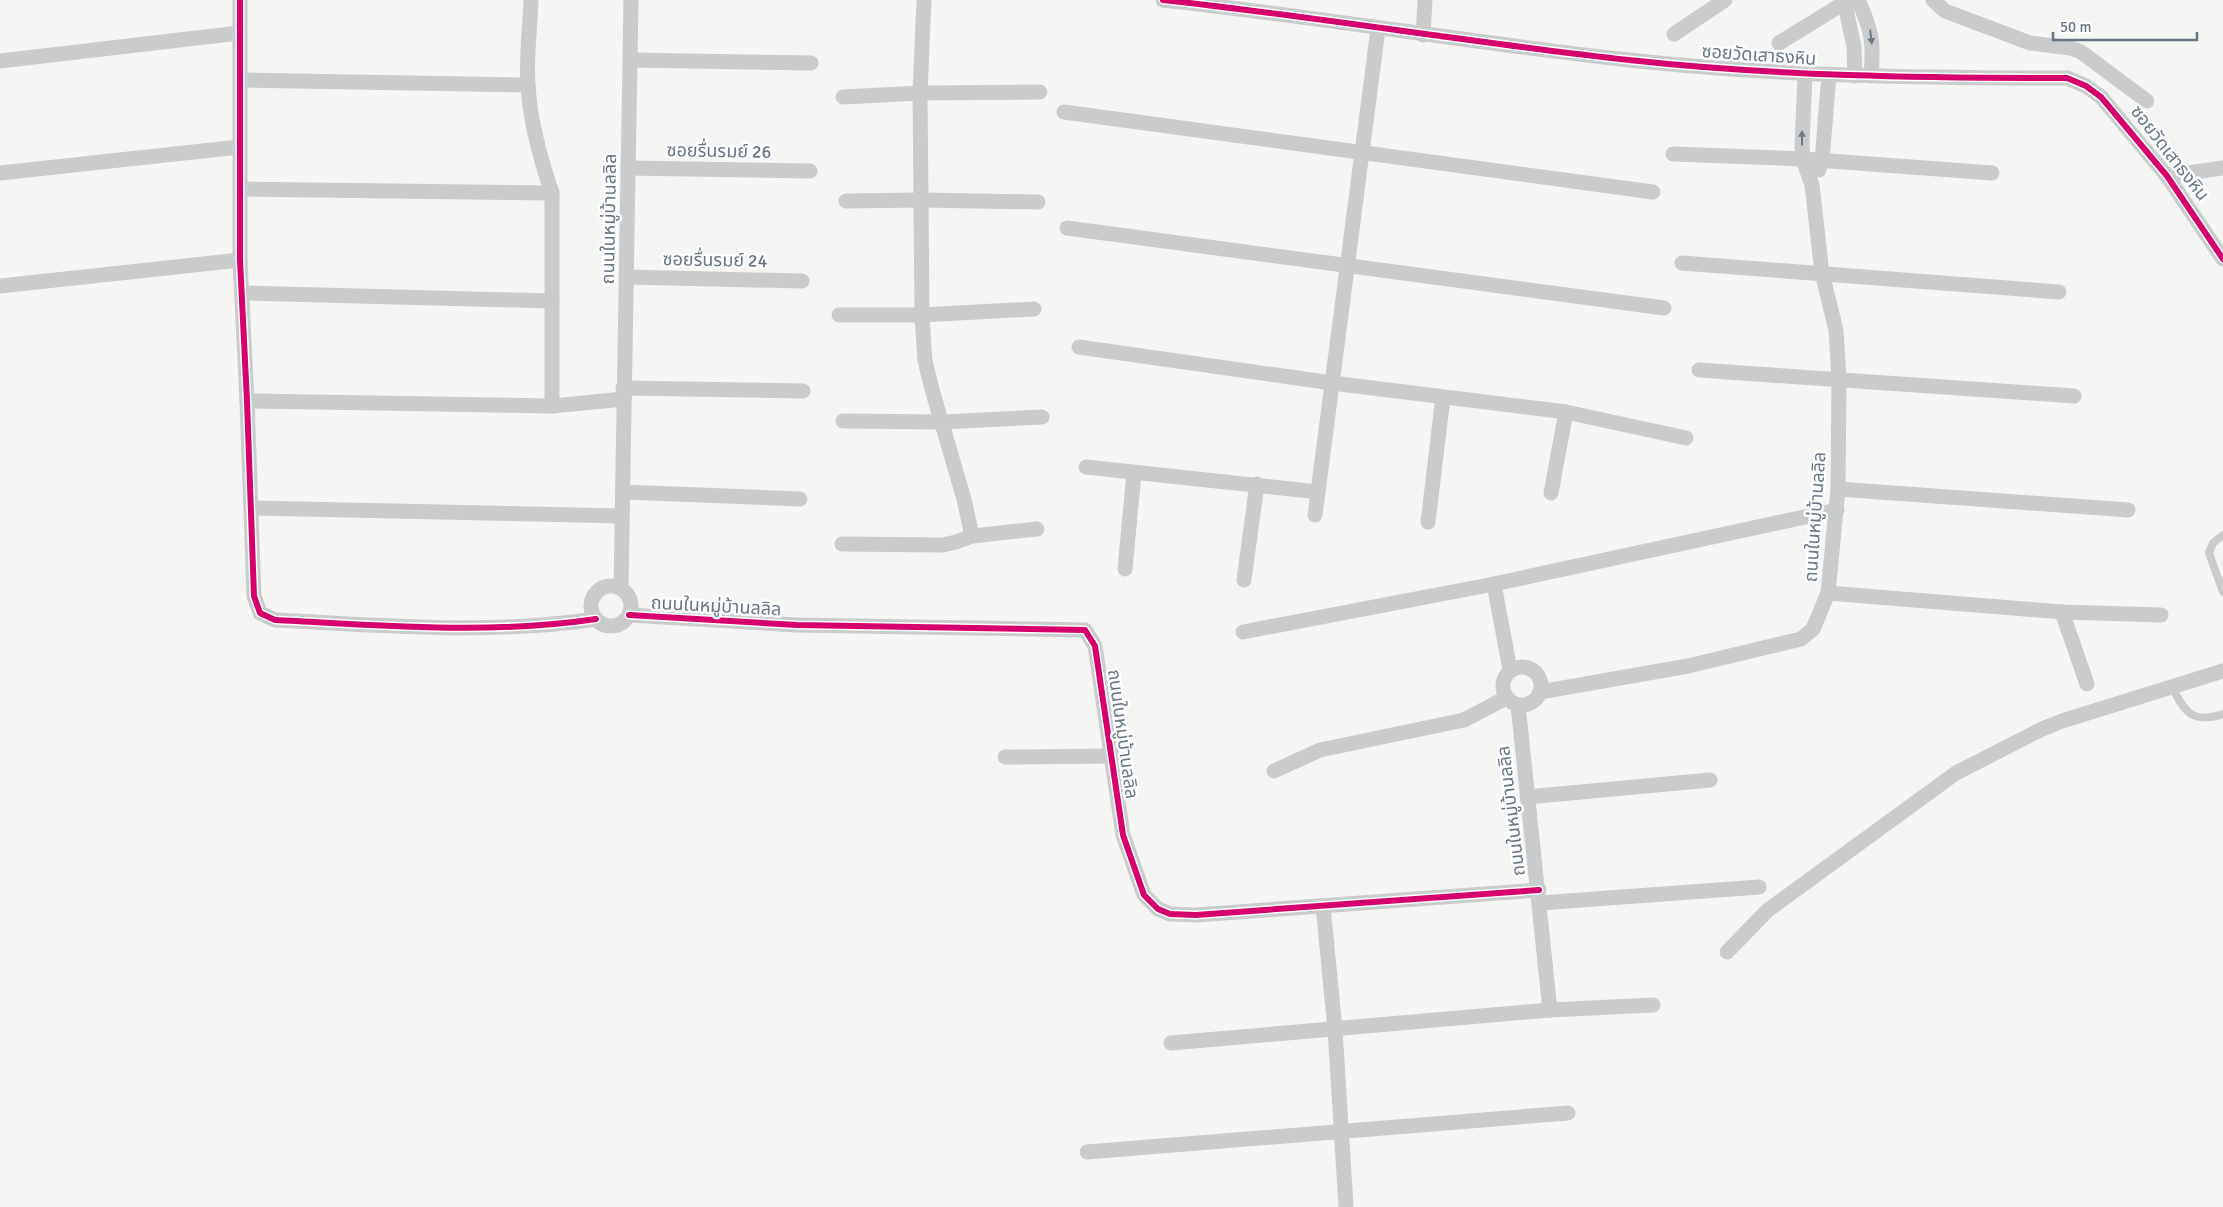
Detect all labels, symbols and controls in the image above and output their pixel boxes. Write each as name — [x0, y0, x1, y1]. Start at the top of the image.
scale bar — [2053, 10, 2197, 42]
text: 50 m — [2060, 18, 2091, 36]
one-way arrow — [1867, 29, 1875, 45]
street label: ซอยวัดเสาธงหิน — [1701, 40, 1817, 70]
street label: ซอยวัดเสาธงหิน — [2126, 101, 2214, 205]
one-way arrow — [1798, 130, 1806, 146]
street label: ซอยรื่นรมย์ 26 — [666, 137, 772, 163]
street label: ถนนในหมู่บ้านลลิล — [597, 153, 622, 285]
street label: ซอยรื่นรมย์ 24 — [662, 246, 768, 272]
street label: ถนนในหมู่บ้านลลิล — [1799, 451, 1832, 583]
street label: ถนนในหมู่บ้านลลิล — [650, 592, 782, 621]
street label: ถนนในหมู่บ้านลลิล — [1102, 668, 1143, 800]
street label: ถนนในหมู่บ้านลลิล — [1492, 745, 1531, 877]

